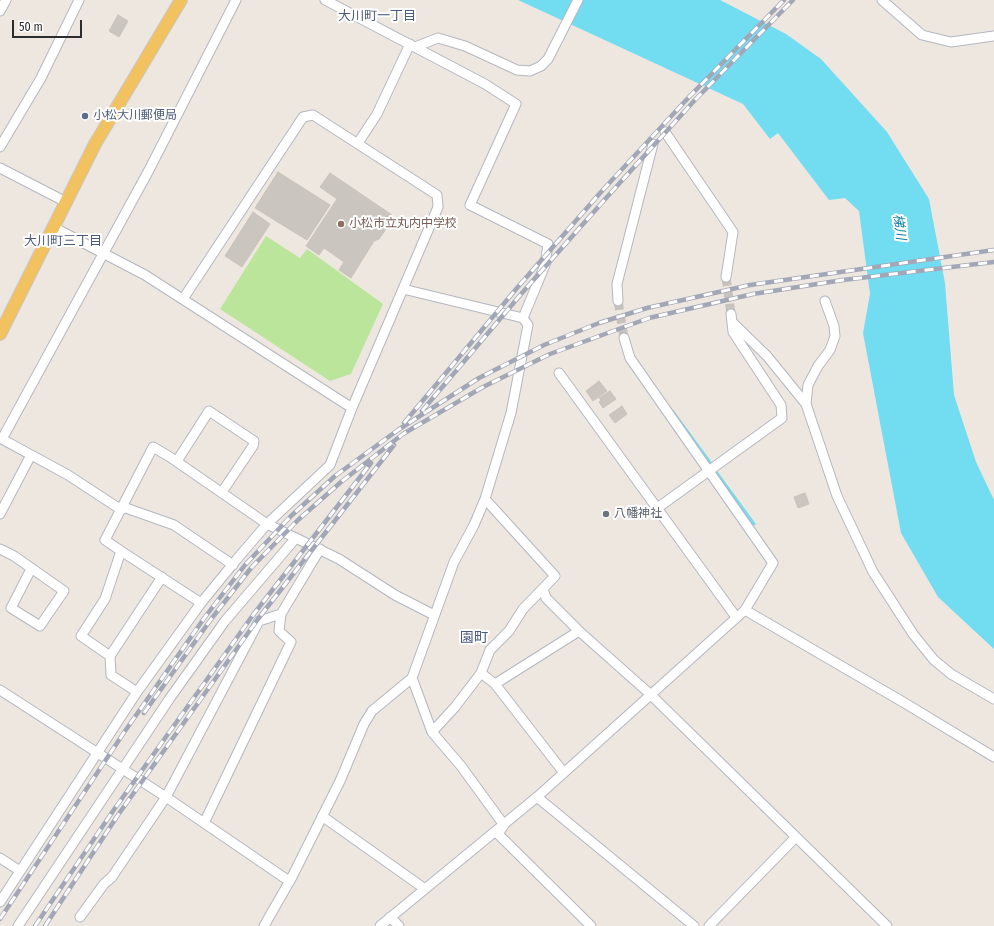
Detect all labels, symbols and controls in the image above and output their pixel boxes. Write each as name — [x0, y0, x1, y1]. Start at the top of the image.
district label: 大川町一丁目 — [338, 8, 416, 24]
scale bar — [14, 12, 84, 38]
text: 50 m — [19, 20, 43, 34]
place label: 小松大川郵便局 — [93, 109, 177, 123]
marker: 小松大川郵便局 — [80, 111, 90, 121]
water label: 梯川 — [890, 213, 908, 241]
place label: 小松市立丸内中学校 — [349, 217, 457, 231]
marker: 小松市立丸内中学校 — [336, 219, 346, 229]
district label: 大川町三丁目 — [24, 233, 102, 249]
place label: 八幡神社 — [614, 507, 662, 521]
marker: 八幡神社 — [601, 509, 611, 519]
district label: 園町 — [460, 630, 488, 646]

